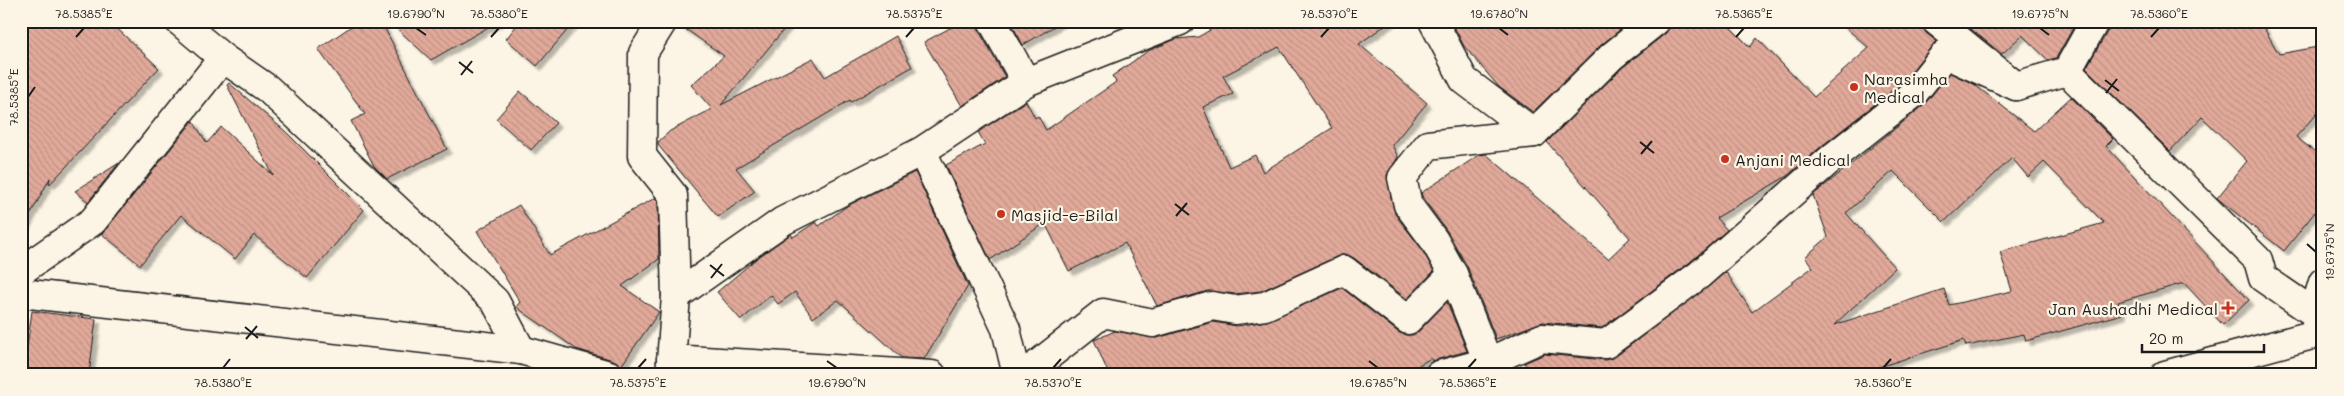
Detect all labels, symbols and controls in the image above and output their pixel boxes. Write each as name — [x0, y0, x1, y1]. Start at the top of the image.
text: 78.5385°E — [55, 5, 113, 21]
text: 19.6790°N — [387, 5, 445, 21]
text: 78.5380°E — [470, 5, 528, 21]
text: 78.5375°E — [886, 5, 942, 21]
text: 78.5370°E — [1300, 5, 1358, 21]
text: 19.6780°N — [1470, 5, 1528, 21]
text: 78.5365°E — [1715, 5, 1773, 21]
text: 19.6775°N — [2011, 5, 2069, 21]
text: 78.5360°E — [2130, 5, 2188, 21]
text: 78.5385°E — [5, 68, 21, 126]
place label: Narasimha Medical — [1864, 68, 1948, 107]
marker: Narasimha Medical — [1848, 81, 1860, 93]
place label: Anjani Medical — [1735, 149, 1850, 170]
marker: Anjani Medical — [1719, 153, 1731, 165]
place label: Masjid-e-Bilal — [1011, 204, 1118, 225]
marker: Masjid-e-Bilal — [995, 208, 1007, 220]
text: 19.6775°N — [2321, 223, 2337, 281]
place label: Jan Aushadhi Medical — [2048, 298, 2218, 319]
marker: Jan Aushadhi Medical — [2222, 302, 2234, 314]
scale bar — [2142, 321, 2264, 353]
text: 20 m — [2149, 328, 2183, 348]
text: 78.5380°E — [194, 374, 252, 390]
text: 78.5375°E — [610, 374, 666, 390]
text: 19.6790°N — [808, 374, 866, 390]
text: 78.5370°E — [1024, 374, 1082, 390]
text: 19.6785°N — [1349, 374, 1407, 390]
text: 78.5365°E — [1439, 374, 1497, 390]
text: 78.5360°E — [1854, 374, 1912, 390]

